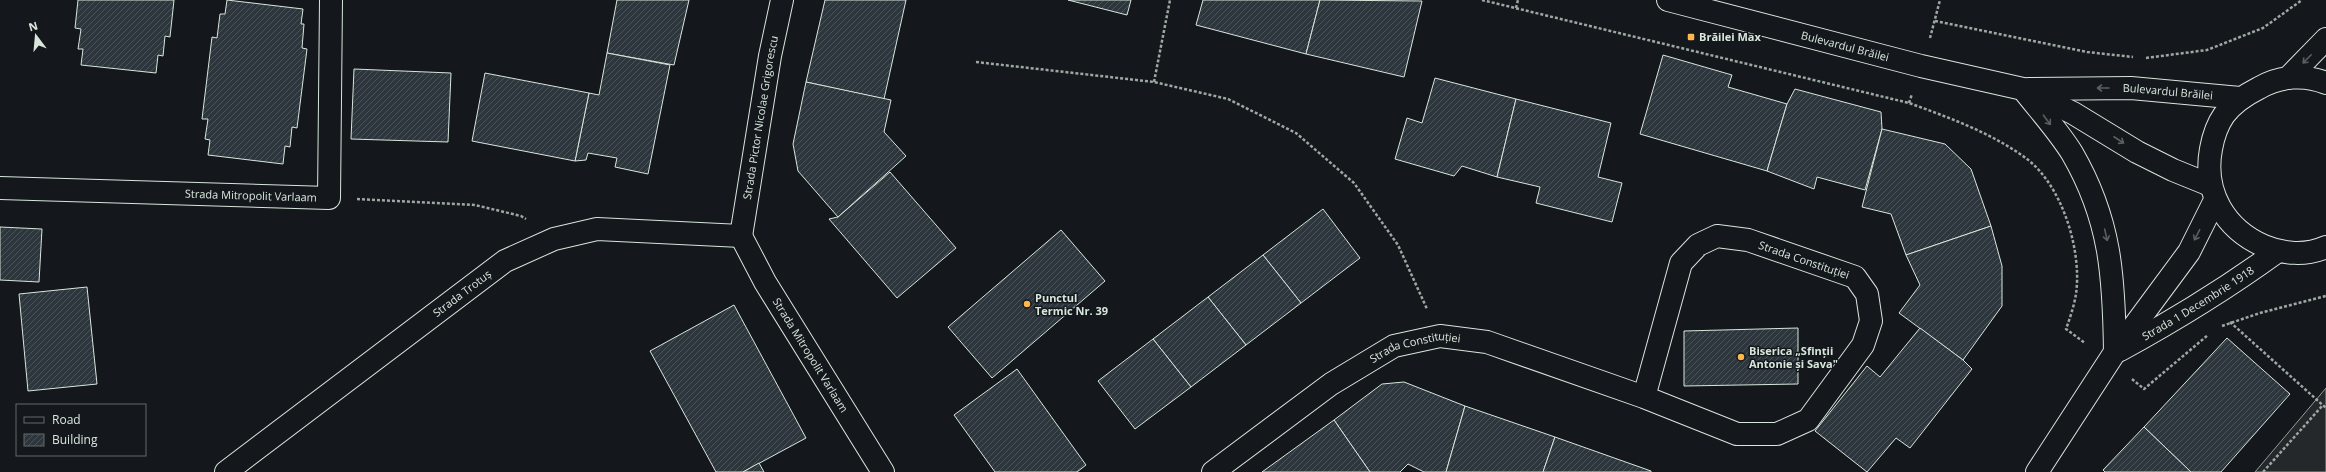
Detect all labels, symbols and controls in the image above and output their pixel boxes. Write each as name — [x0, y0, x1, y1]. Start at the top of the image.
north arrow — [16, 16, 56, 56]
text: N — [27, 17, 39, 34]
street label: Bulevardul Brăilei — [1800, 27, 1891, 64]
place label: Brăilei Max — [1699, 29, 1761, 44]
marker: Brăilei Max — [1686, 32, 1696, 42]
street label: Strada Pictor Nicolae Grigorescu — [739, 34, 781, 200]
one-way arrow — [2302, 54, 2312, 64]
street label: Bulevardul Brăilei — [2123, 80, 2214, 102]
one-way arrow — [2097, 84, 2110, 92]
one-way arrow — [2043, 115, 2051, 126]
one-way arrow — [2114, 136, 2125, 144]
street label: Strada Mitropolit Varlaam — [185, 186, 317, 205]
one-way arrow — [2102, 228, 2110, 241]
one-way arrow — [2193, 229, 2201, 241]
street label: Strada Constituției — [1757, 237, 1851, 282]
street label: Strada 1 Decembrie 1918 — [2139, 262, 2257, 343]
street label: Strada Trotuș — [430, 266, 494, 320]
place label: Punctul Termic Nr. 39 — [1035, 290, 1108, 318]
street label: Strada Mitropolit Varlaam — [770, 295, 852, 415]
marker: Punctul Termic Nr. 39 — [1022, 299, 1032, 309]
street label: Strada Constituției — [1367, 328, 1461, 366]
place label: Biserica „Sfinții Antonie și Sava" — [1749, 343, 1838, 371]
marker: Biserica „Sfinții Antonie și Sava" — [1736, 352, 1746, 362]
legend — [16, 404, 146, 456]
text: Road — [52, 411, 81, 428]
text: Building — [52, 431, 98, 448]

